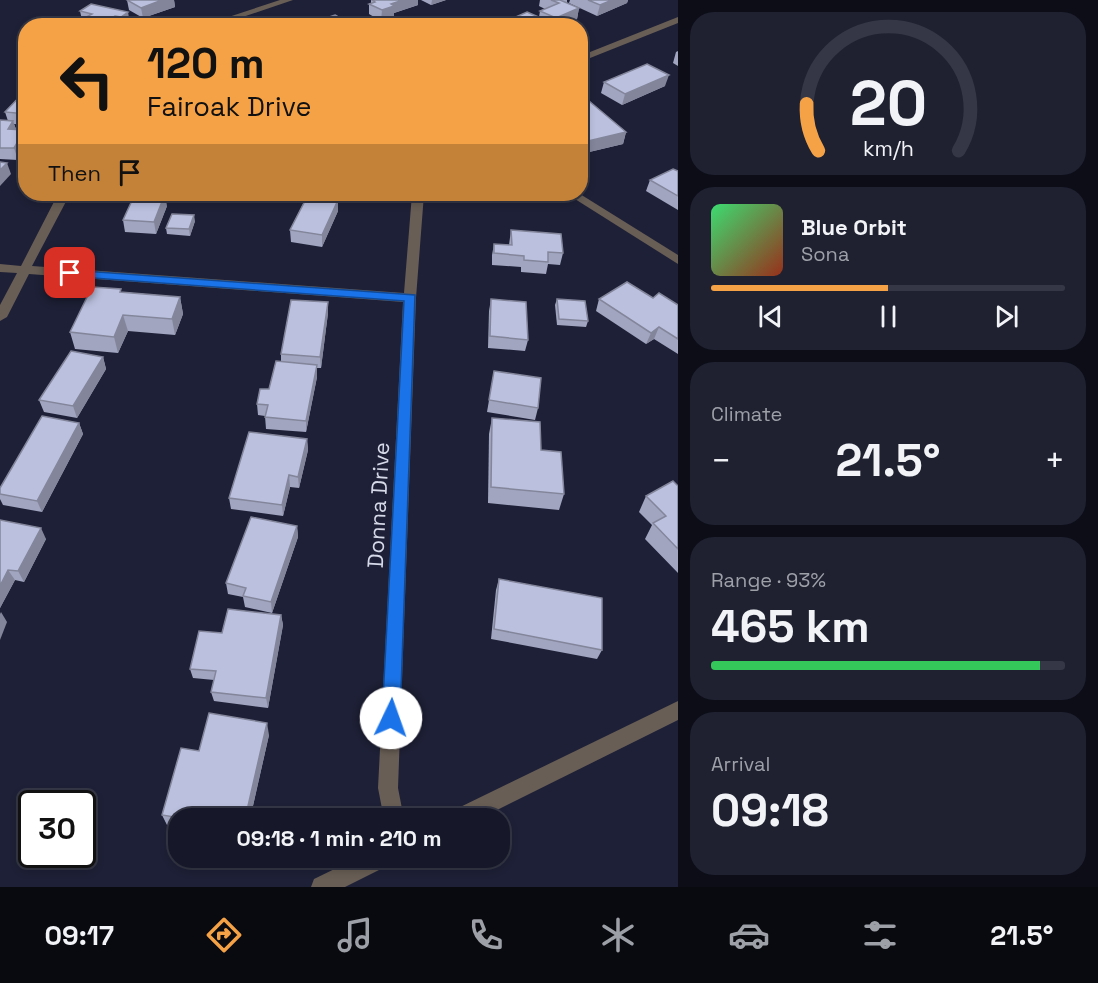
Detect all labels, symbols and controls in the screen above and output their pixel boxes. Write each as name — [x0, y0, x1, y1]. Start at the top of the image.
text: 120 m — [147, 37, 265, 90]
icon: left — [48, 42, 126, 120]
text: 20 — [849, 64, 927, 143]
text: Fairoak Drive — [147, 89, 312, 124]
text: km/h — [862, 135, 914, 162]
icon: arrive — [113, 156, 146, 189]
text: Then — [48, 159, 101, 187]
text: Blue Orbit — [801, 213, 907, 241]
text: Sona — [801, 241, 849, 267]
pin — [44, 247, 95, 298]
icon: arrive — [53, 256, 86, 289]
icon: previous — [754, 300, 787, 333]
icon: pause — [872, 300, 905, 333]
icon: next — [990, 300, 1023, 333]
text: Climate — [711, 401, 782, 427]
text: 21.5° — [835, 432, 941, 489]
text: − — [711, 440, 731, 482]
text: + — [1045, 440, 1065, 482]
street label: Donna Drive — [361, 441, 395, 569]
text: Range · 93% — [711, 567, 826, 593]
text: 465 km — [711, 598, 870, 655]
position arrow — [359, 686, 423, 750]
text: Arrival — [711, 751, 770, 777]
text: 09:18 — [711, 782, 829, 839]
speed limit sign: 30 — [18, 790, 96, 868]
text: 09:18 · 1 min · 210 m — [237, 824, 441, 852]
icon: directions — [203, 914, 245, 956]
icon: music — [334, 914, 376, 956]
icon: phone — [465, 914, 507, 956]
icon: climate — [597, 914, 639, 956]
icon: car — [728, 914, 770, 956]
icon: filters — [859, 914, 901, 956]
text: 09:17 — [45, 918, 114, 953]
text: 21.5° — [990, 918, 1053, 953]

